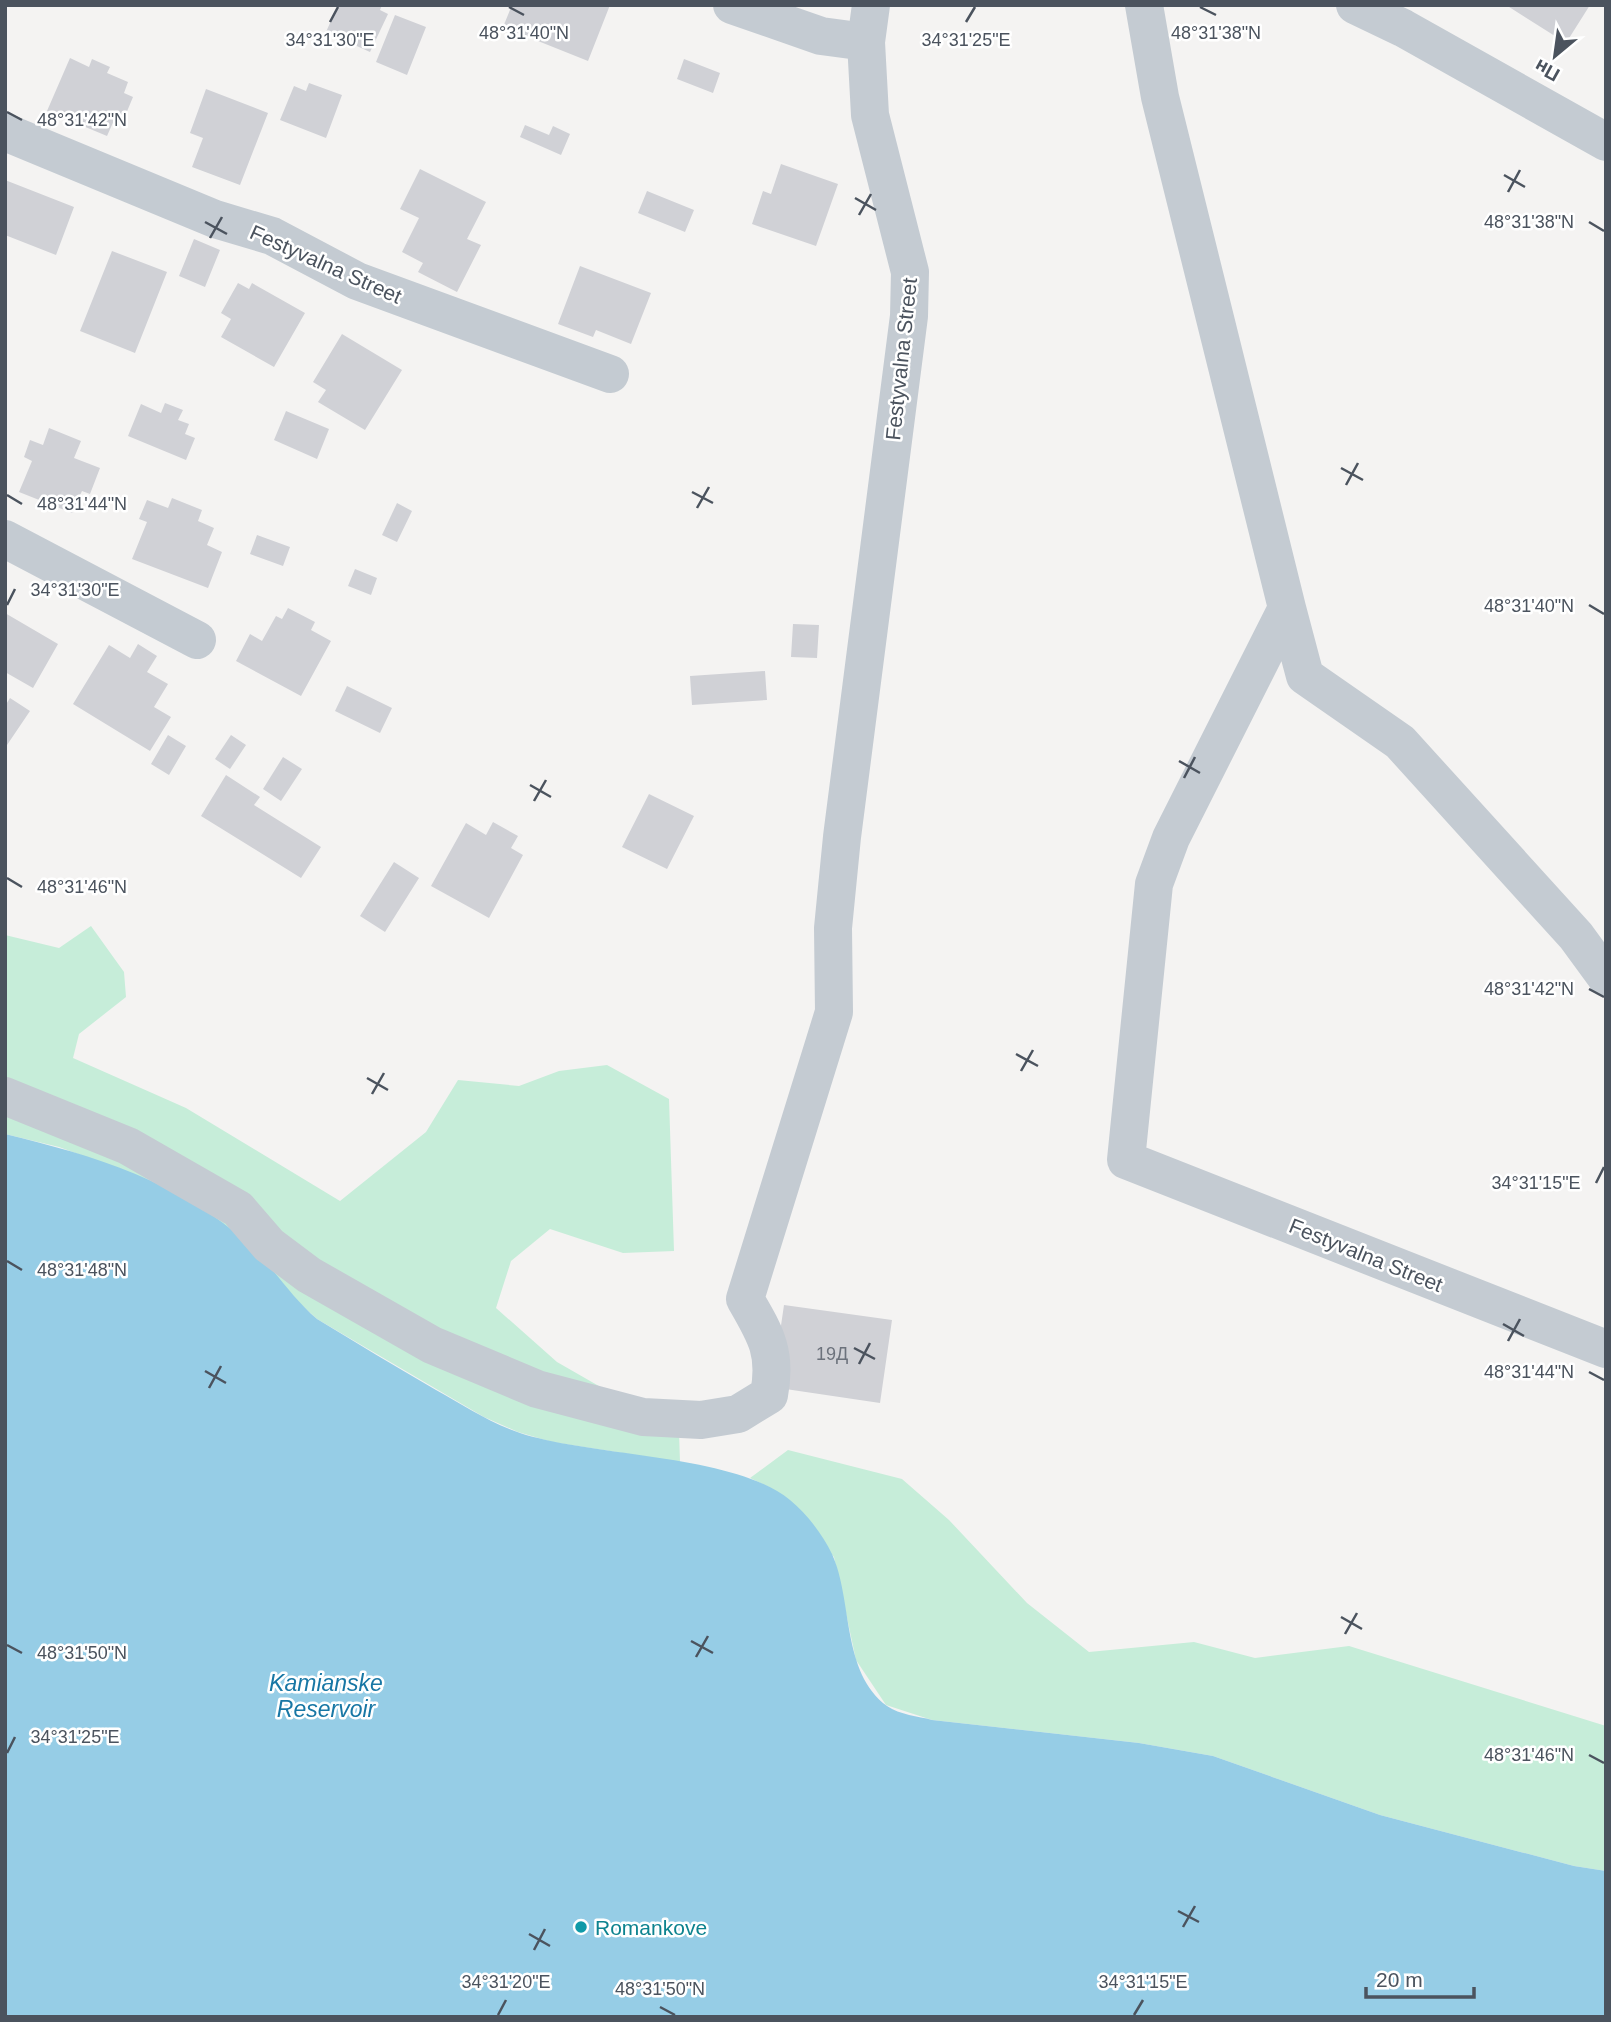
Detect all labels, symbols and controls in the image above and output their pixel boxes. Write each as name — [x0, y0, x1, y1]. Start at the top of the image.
north arrow — [1520, 21, 1590, 91]
text: 48°31'40"N — [479, 23, 569, 43]
text: 48°31'38"N — [1171, 23, 1261, 43]
text: 34°31'30"E — [285, 30, 375, 50]
text: 34°31'25"E — [921, 30, 1011, 50]
text: Пн — [1531, 55, 1563, 86]
text: 48°31'42"N — [37, 110, 127, 130]
text: 48°31'38"N — [1484, 212, 1574, 232]
street label: Festyvalna Street — [247, 220, 405, 308]
street label: Festyvalna Street — [881, 276, 921, 441]
text: 48°31'44"N — [37, 494, 127, 514]
text: 34°31'30"E — [30, 580, 120, 600]
text: 48°31'40"N — [1484, 596, 1574, 616]
text: 48°31'46"N — [37, 877, 127, 897]
text: 48°31'42"N — [1484, 979, 1574, 999]
text: 34°31'15"E — [1491, 1173, 1581, 1193]
street label: Festyvalna Street — [1286, 1214, 1446, 1296]
text: 48°31'48"N — [37, 1260, 127, 1280]
house number: 19Д — [816, 1344, 848, 1364]
text: 48°31'44"N — [1484, 1362, 1574, 1382]
text: 48°31'50"N — [37, 1643, 127, 1663]
water label: Kamianske Reservoir — [269, 1670, 383, 1722]
text: 34°31'25"E — [30, 1727, 120, 1747]
text: 48°31'46"N — [1484, 1745, 1574, 1765]
place label: Romankove — [595, 1916, 707, 1939]
marker: Romankove — [573, 1919, 589, 1935]
scale bar — [1366, 1955, 1474, 1999]
text: 20 m — [1376, 1968, 1423, 1991]
text: 34°31'20"E — [461, 1972, 551, 1992]
text: 34°31'15"E — [1098, 1972, 1188, 1992]
text: 48°31'50"N — [615, 1979, 705, 1999]

